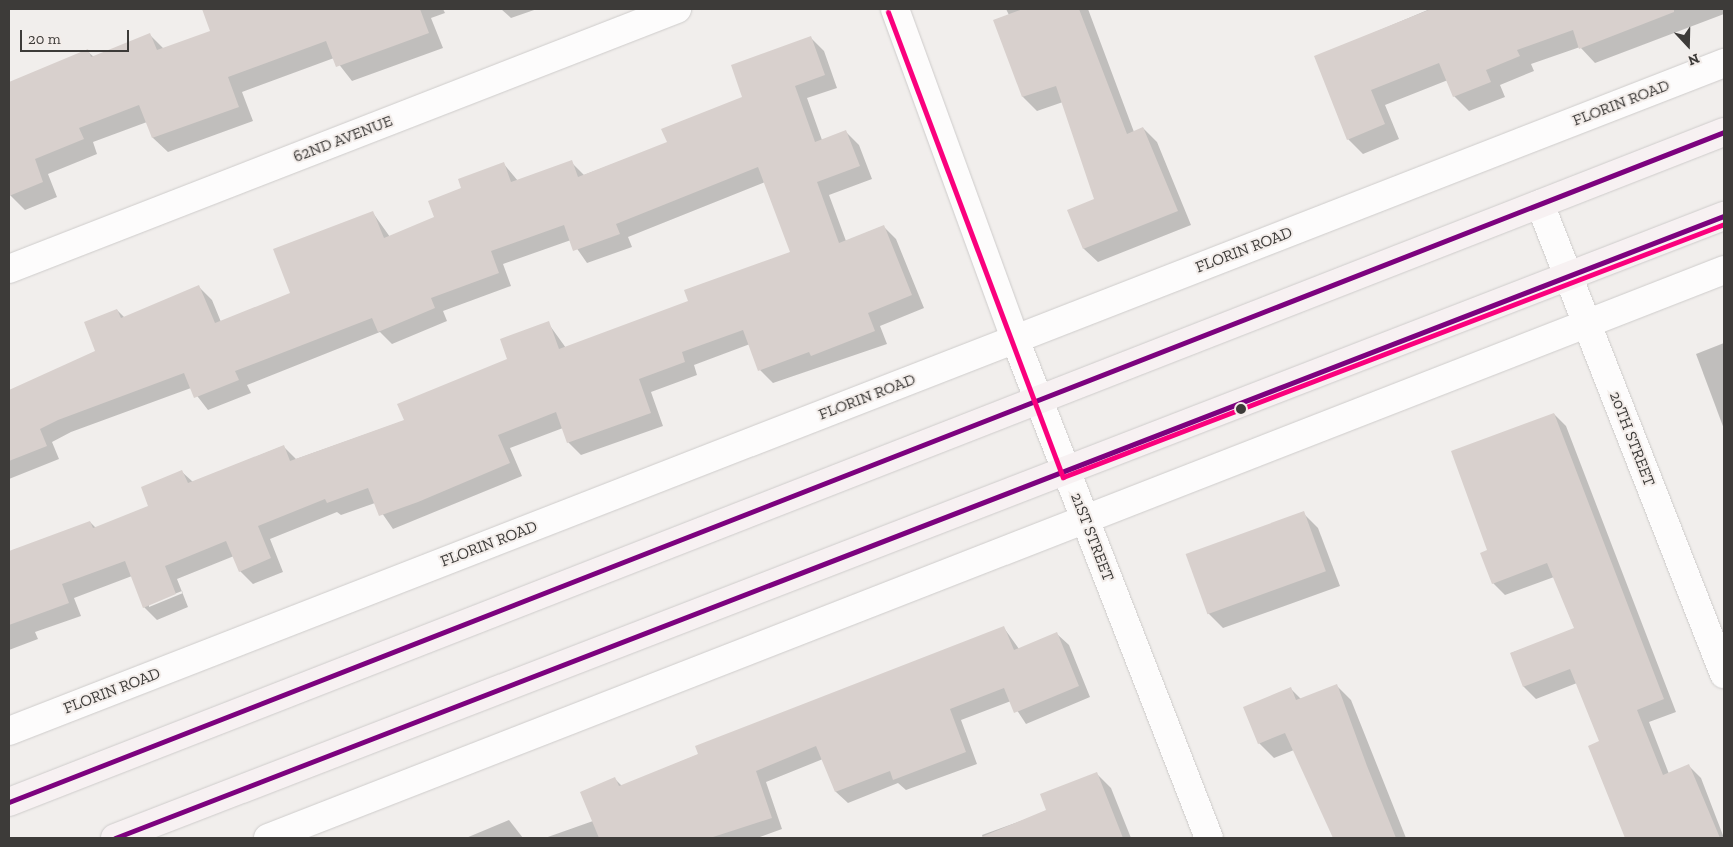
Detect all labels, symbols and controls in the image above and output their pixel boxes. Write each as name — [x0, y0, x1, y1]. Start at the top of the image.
scale bar — [22, 20, 131, 52]
north arrow — [1663, 20, 1713, 70]
text: 20 m — [28, 30, 61, 48]
text: N — [1686, 50, 1702, 69]
street label: FLORIN ROAD — [1570, 76, 1672, 130]
street label: 62ND AVENUE — [290, 111, 396, 167]
street label: FLORIN ROAD — [1193, 223, 1295, 277]
street label: FLORIN ROAD — [816, 370, 918, 424]
street label: 20TH STREET — [1605, 389, 1659, 489]
unlabelled marker — [1236, 404, 1246, 414]
street label: 21ST STREET — [1066, 490, 1118, 584]
street label: FLORIN ROAD — [438, 517, 540, 571]
street label: FLORIN ROAD — [61, 664, 163, 718]

